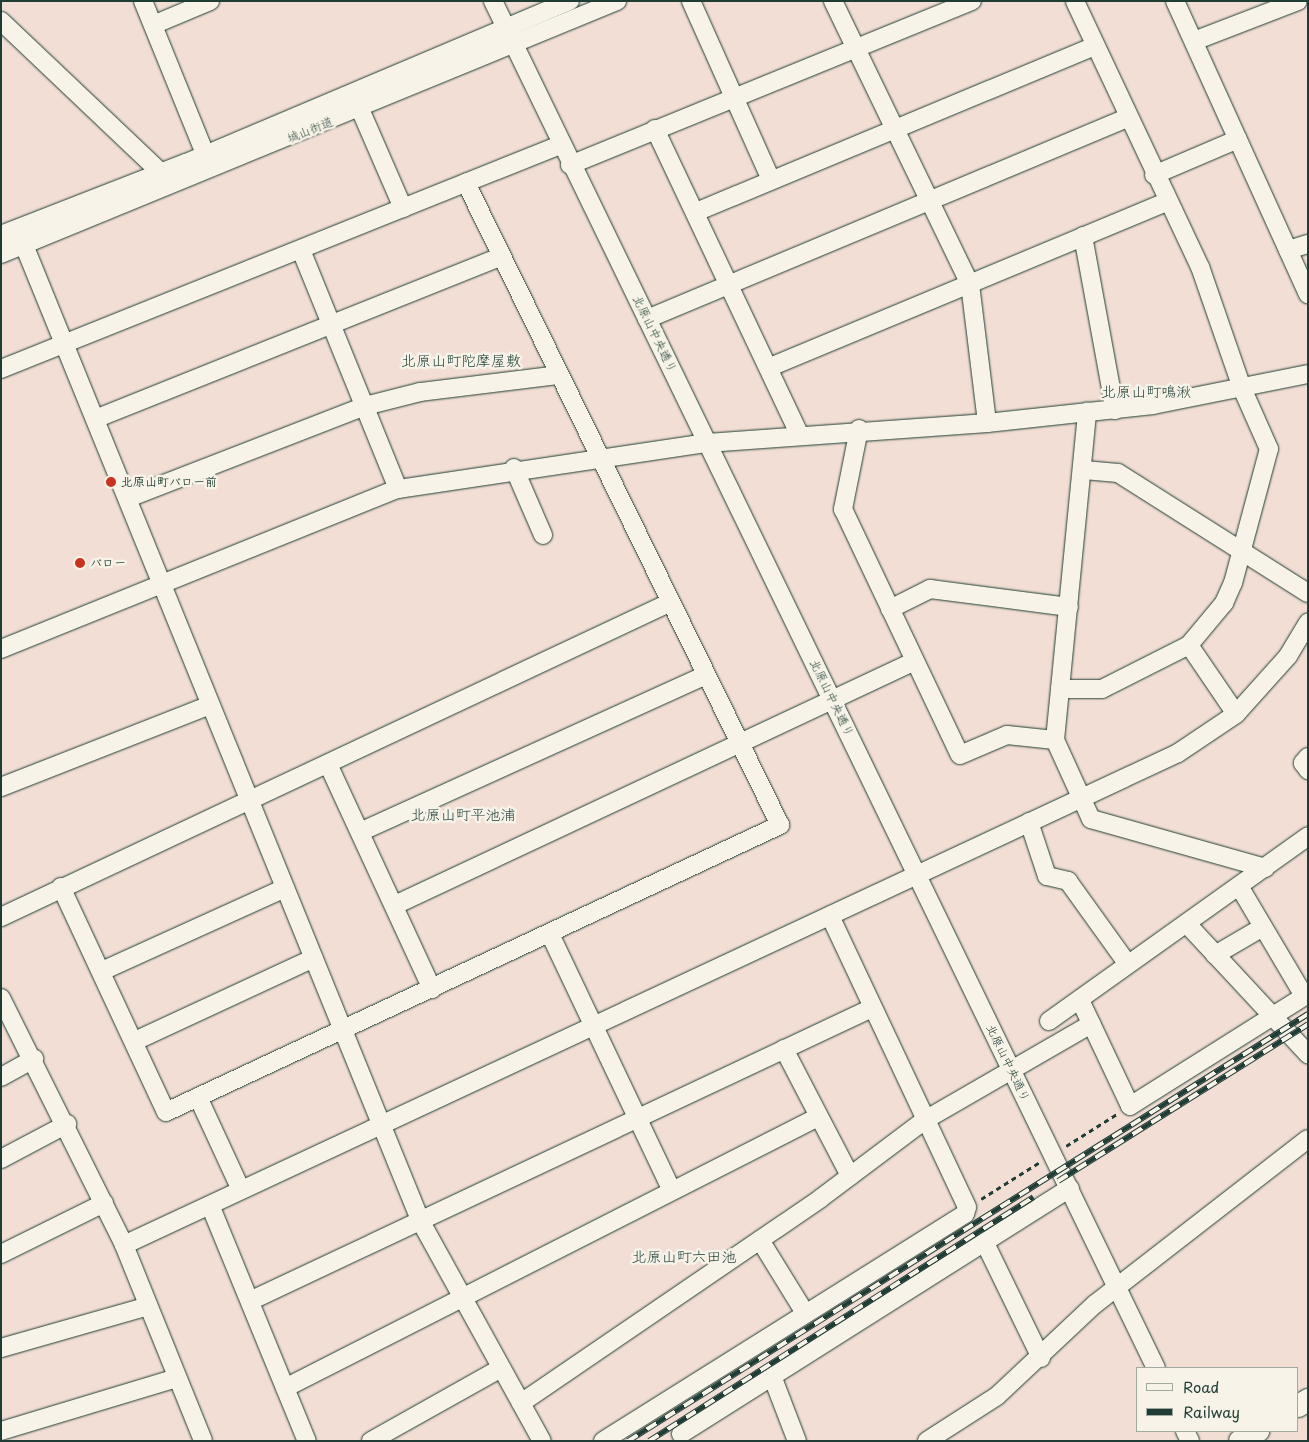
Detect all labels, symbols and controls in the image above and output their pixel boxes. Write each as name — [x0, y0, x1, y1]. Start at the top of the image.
street label: 城山街道 — [285, 114, 335, 146]
street label: 北原山中央通り — [630, 293, 680, 375]
district label: 北原山町陀摩屋敷 — [401, 351, 521, 369]
district label: 北原山町鳴湫 — [1101, 382, 1191, 400]
place label: 北原山町バロー前 — [121, 475, 217, 489]
marker: 北原山町バロー前 — [105, 476, 117, 488]
place label: バロー — [90, 556, 126, 570]
marker: バロー — [74, 557, 86, 569]
street label: 北原山中央通り — [807, 657, 857, 739]
district label: 北原山町平池浦 — [411, 805, 515, 823]
street label: 北原山中央通り — [983, 1022, 1033, 1104]
district label: 北原山町六田池 — [632, 1247, 736, 1265]
legend — [1136, 1367, 1299, 1432]
text: Road — [1183, 1375, 1219, 1398]
text: Railway — [1183, 1400, 1240, 1423]

